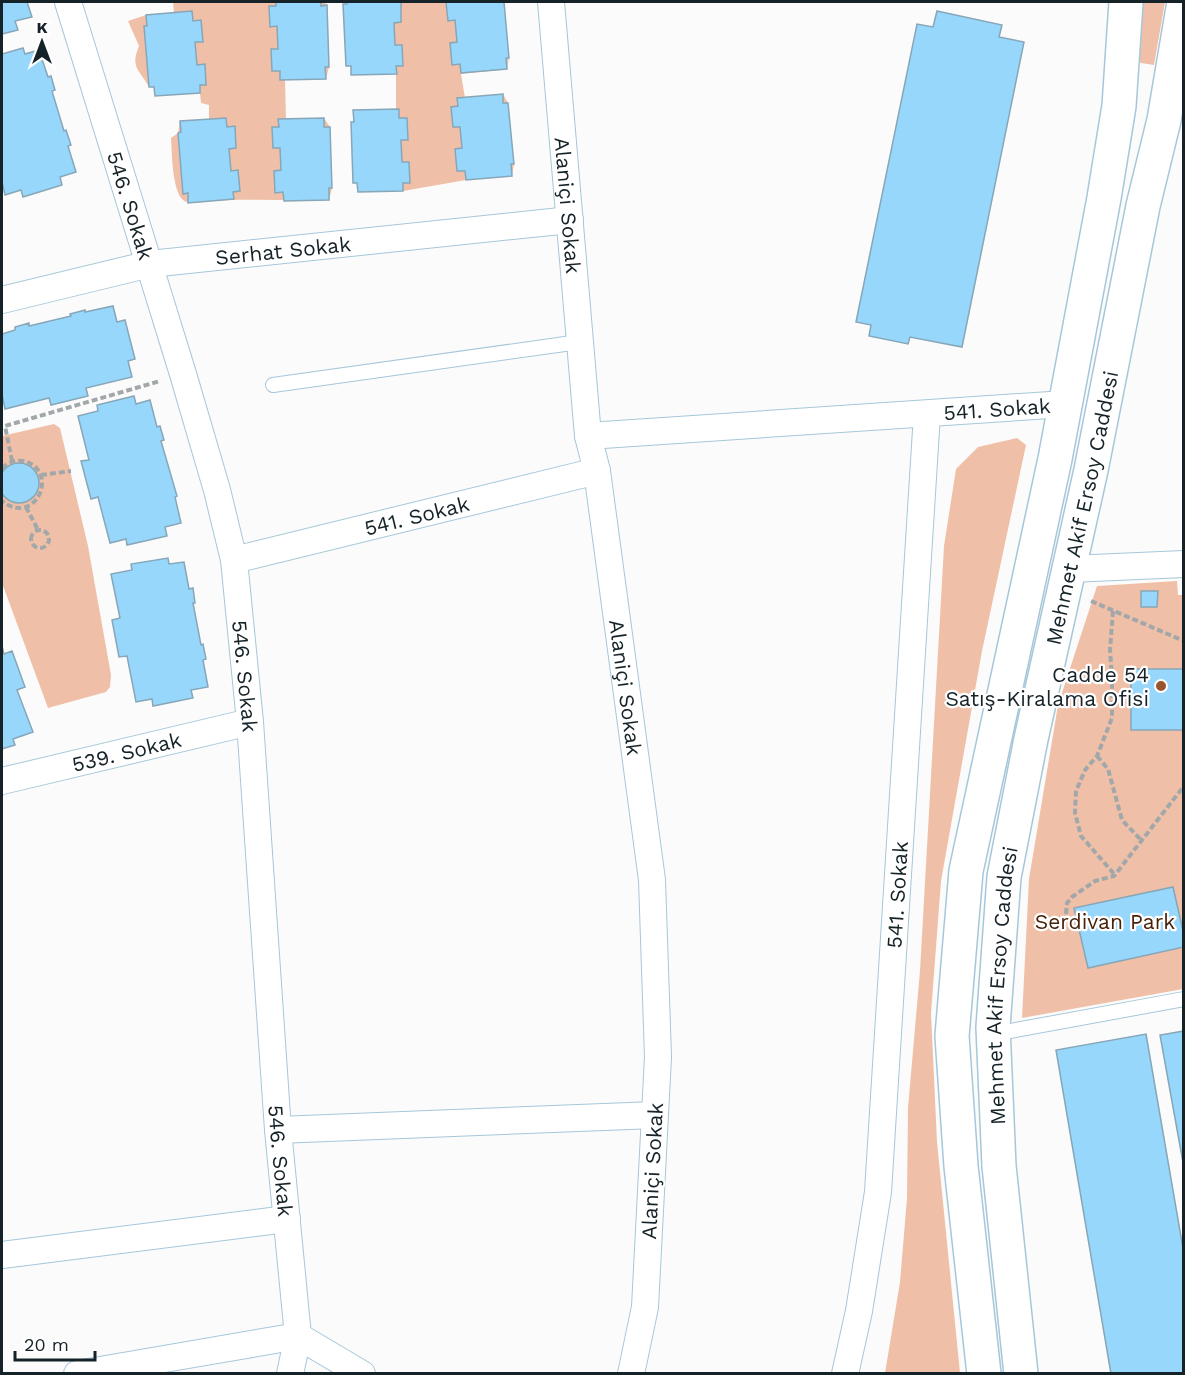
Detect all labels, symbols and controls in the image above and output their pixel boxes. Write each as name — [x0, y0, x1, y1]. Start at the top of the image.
north arrow — [12, 12, 72, 72]
text: K — [36, 18, 48, 37]
street label: Alaniçi Sokak — [550, 136, 587, 275]
street label: 546. Sokak — [102, 148, 159, 263]
street label: Serhat Sokak — [214, 231, 352, 270]
street label: Mehmet Akif Ersoy Caddesi — [1040, 369, 1123, 647]
street label: 541. Sokak — [943, 392, 1052, 425]
street label: 541. Sokak — [362, 490, 472, 540]
street label: Alaniçi Sokak — [605, 618, 648, 757]
street label: 546. Sokak — [228, 619, 263, 733]
place label: Cadde 54 Satış-Kiralama Ofisi — [946, 662, 1149, 711]
marker: Cadde 54 Satış-Kiralama Ofisi — [1154, 679, 1168, 693]
street label: 539. Sokak — [69, 726, 184, 776]
street label: 541. Sokak — [881, 840, 913, 949]
street label: Mehmet Akif Ersoy Caddesi — [980, 844, 1022, 1126]
park label: Serdivan Park — [1035, 909, 1175, 934]
street label: Alaniçi Sokak — [636, 1102, 668, 1240]
street label: 546. Sokak — [264, 1104, 299, 1218]
scale bar — [15, 1324, 94, 1362]
text: 20 m — [24, 1334, 69, 1355]

